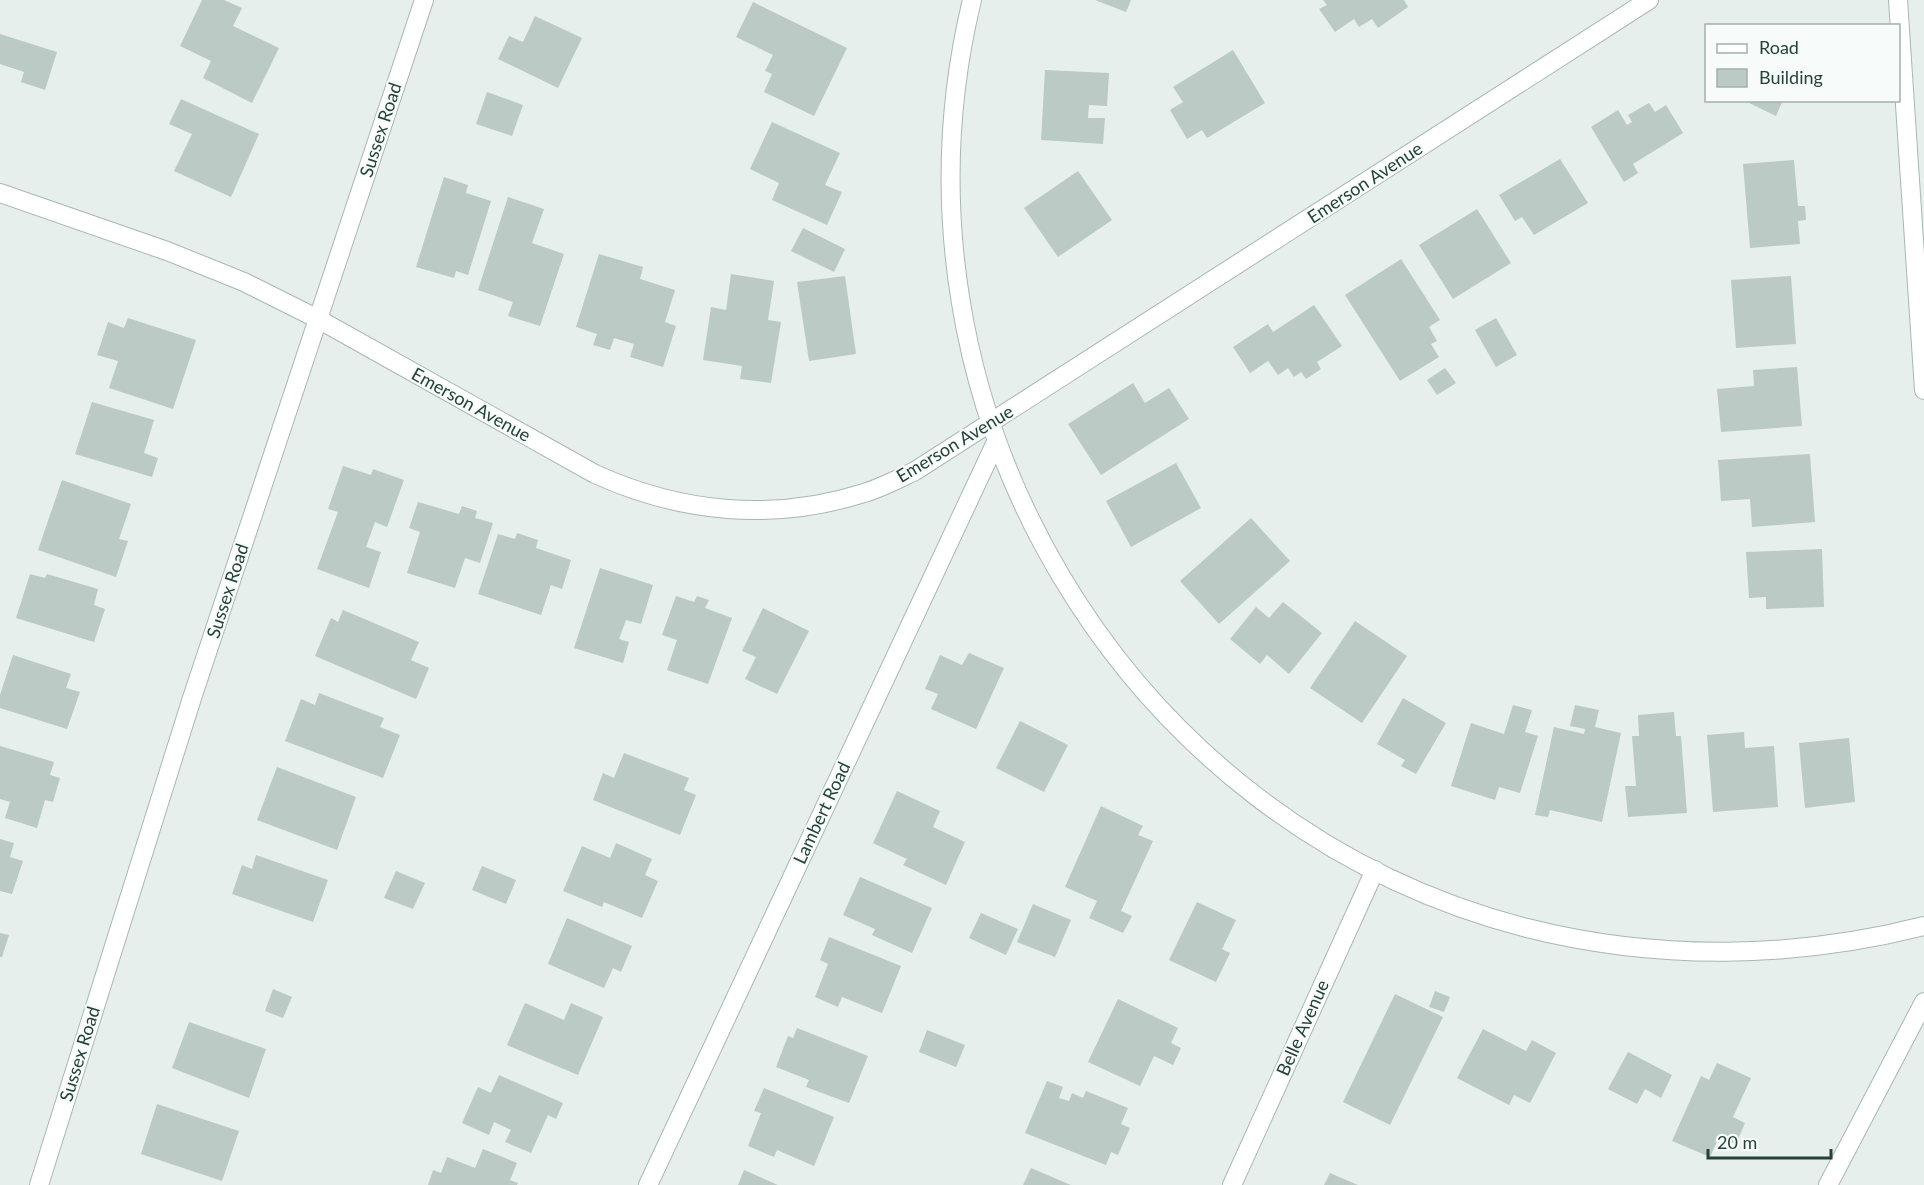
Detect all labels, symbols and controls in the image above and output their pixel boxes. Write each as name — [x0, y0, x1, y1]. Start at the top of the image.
legend — [1705, 24, 1900, 102]
text: Road — [1759, 36, 1799, 58]
text: Building — [1759, 66, 1823, 88]
street label: Sussex Road — [354, 80, 406, 180]
street label: Emerson Avenue — [1303, 137, 1426, 227]
street label: Emerson Avenue — [408, 362, 535, 446]
street label: Emerson Avenue — [892, 400, 1017, 487]
street label: Sussex Road — [201, 541, 253, 641]
street label: Lambert Road — [788, 758, 854, 867]
street label: Belle Avenue — [1271, 976, 1333, 1079]
street label: Sussex Road — [54, 1004, 104, 1104]
scale bar — [1708, 1122, 1831, 1160]
text: 20 m — [1717, 1131, 1757, 1153]

